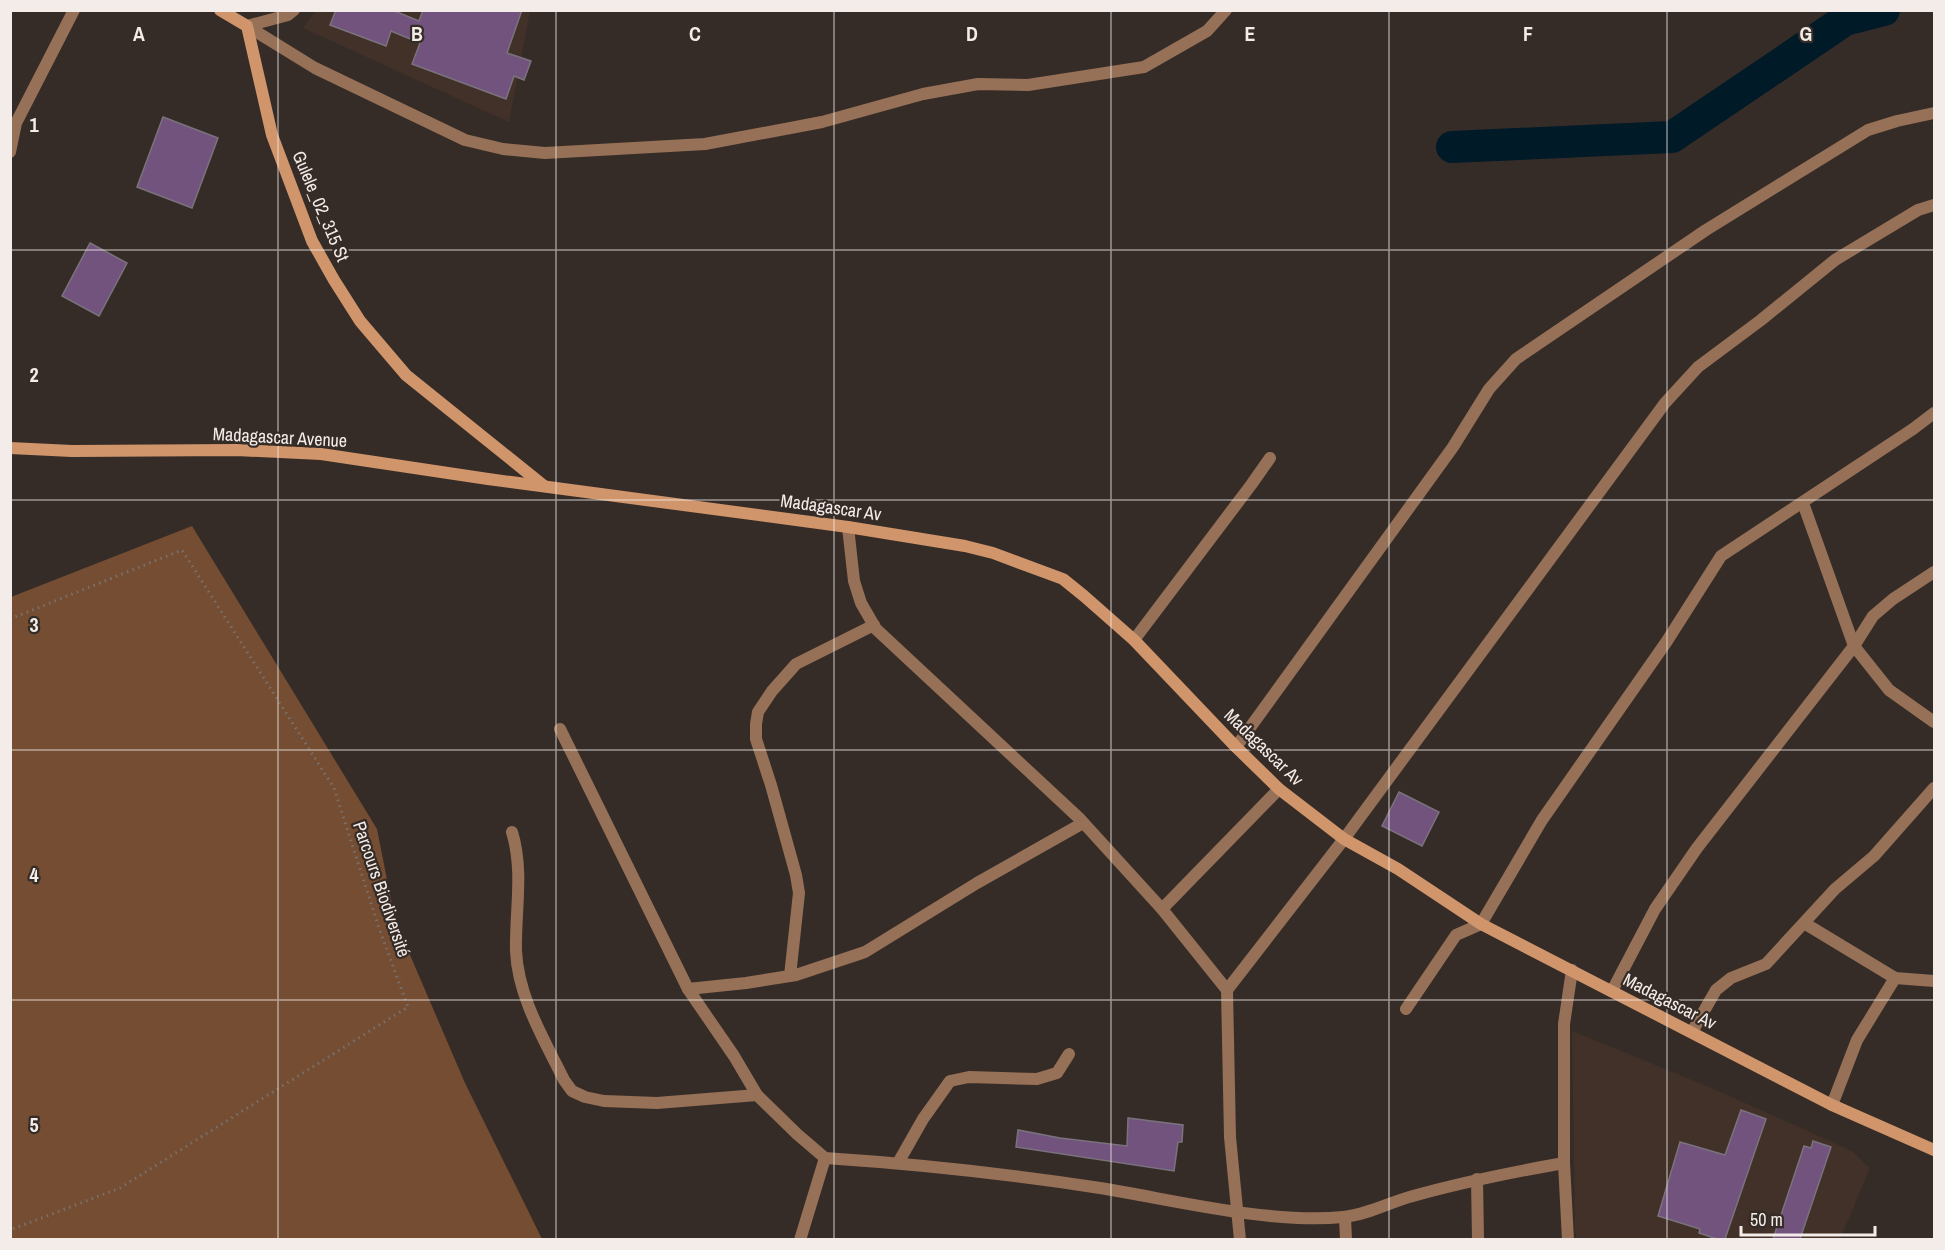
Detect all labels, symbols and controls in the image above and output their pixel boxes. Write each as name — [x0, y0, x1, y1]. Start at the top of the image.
text: A — [133, 20, 145, 47]
text: B — [411, 20, 423, 47]
text: C — [689, 20, 701, 47]
text: D — [966, 20, 978, 47]
text: E — [1245, 20, 1256, 47]
text: F — [1523, 20, 1533, 47]
text: G — [1800, 20, 1812, 47]
text: 1 — [29, 111, 39, 138]
street label: Gulele_02_315 St — [286, 147, 356, 265]
text: 2 — [29, 361, 39, 388]
street label: Madagascar Avenue — [212, 421, 348, 453]
street label: Madagascar Av — [779, 488, 884, 527]
text: 3 — [29, 611, 39, 638]
street label: Madagascar Av — [1219, 703, 1310, 792]
street label: Parcours Biodiversité — [347, 818, 417, 960]
text: 4 — [29, 861, 39, 888]
street label: Madagascar Av — [1619, 967, 1721, 1035]
text: 5 — [29, 1111, 39, 1138]
scale bar — [1741, 1199, 1874, 1237]
text: 50 m — [1750, 1207, 1783, 1232]

